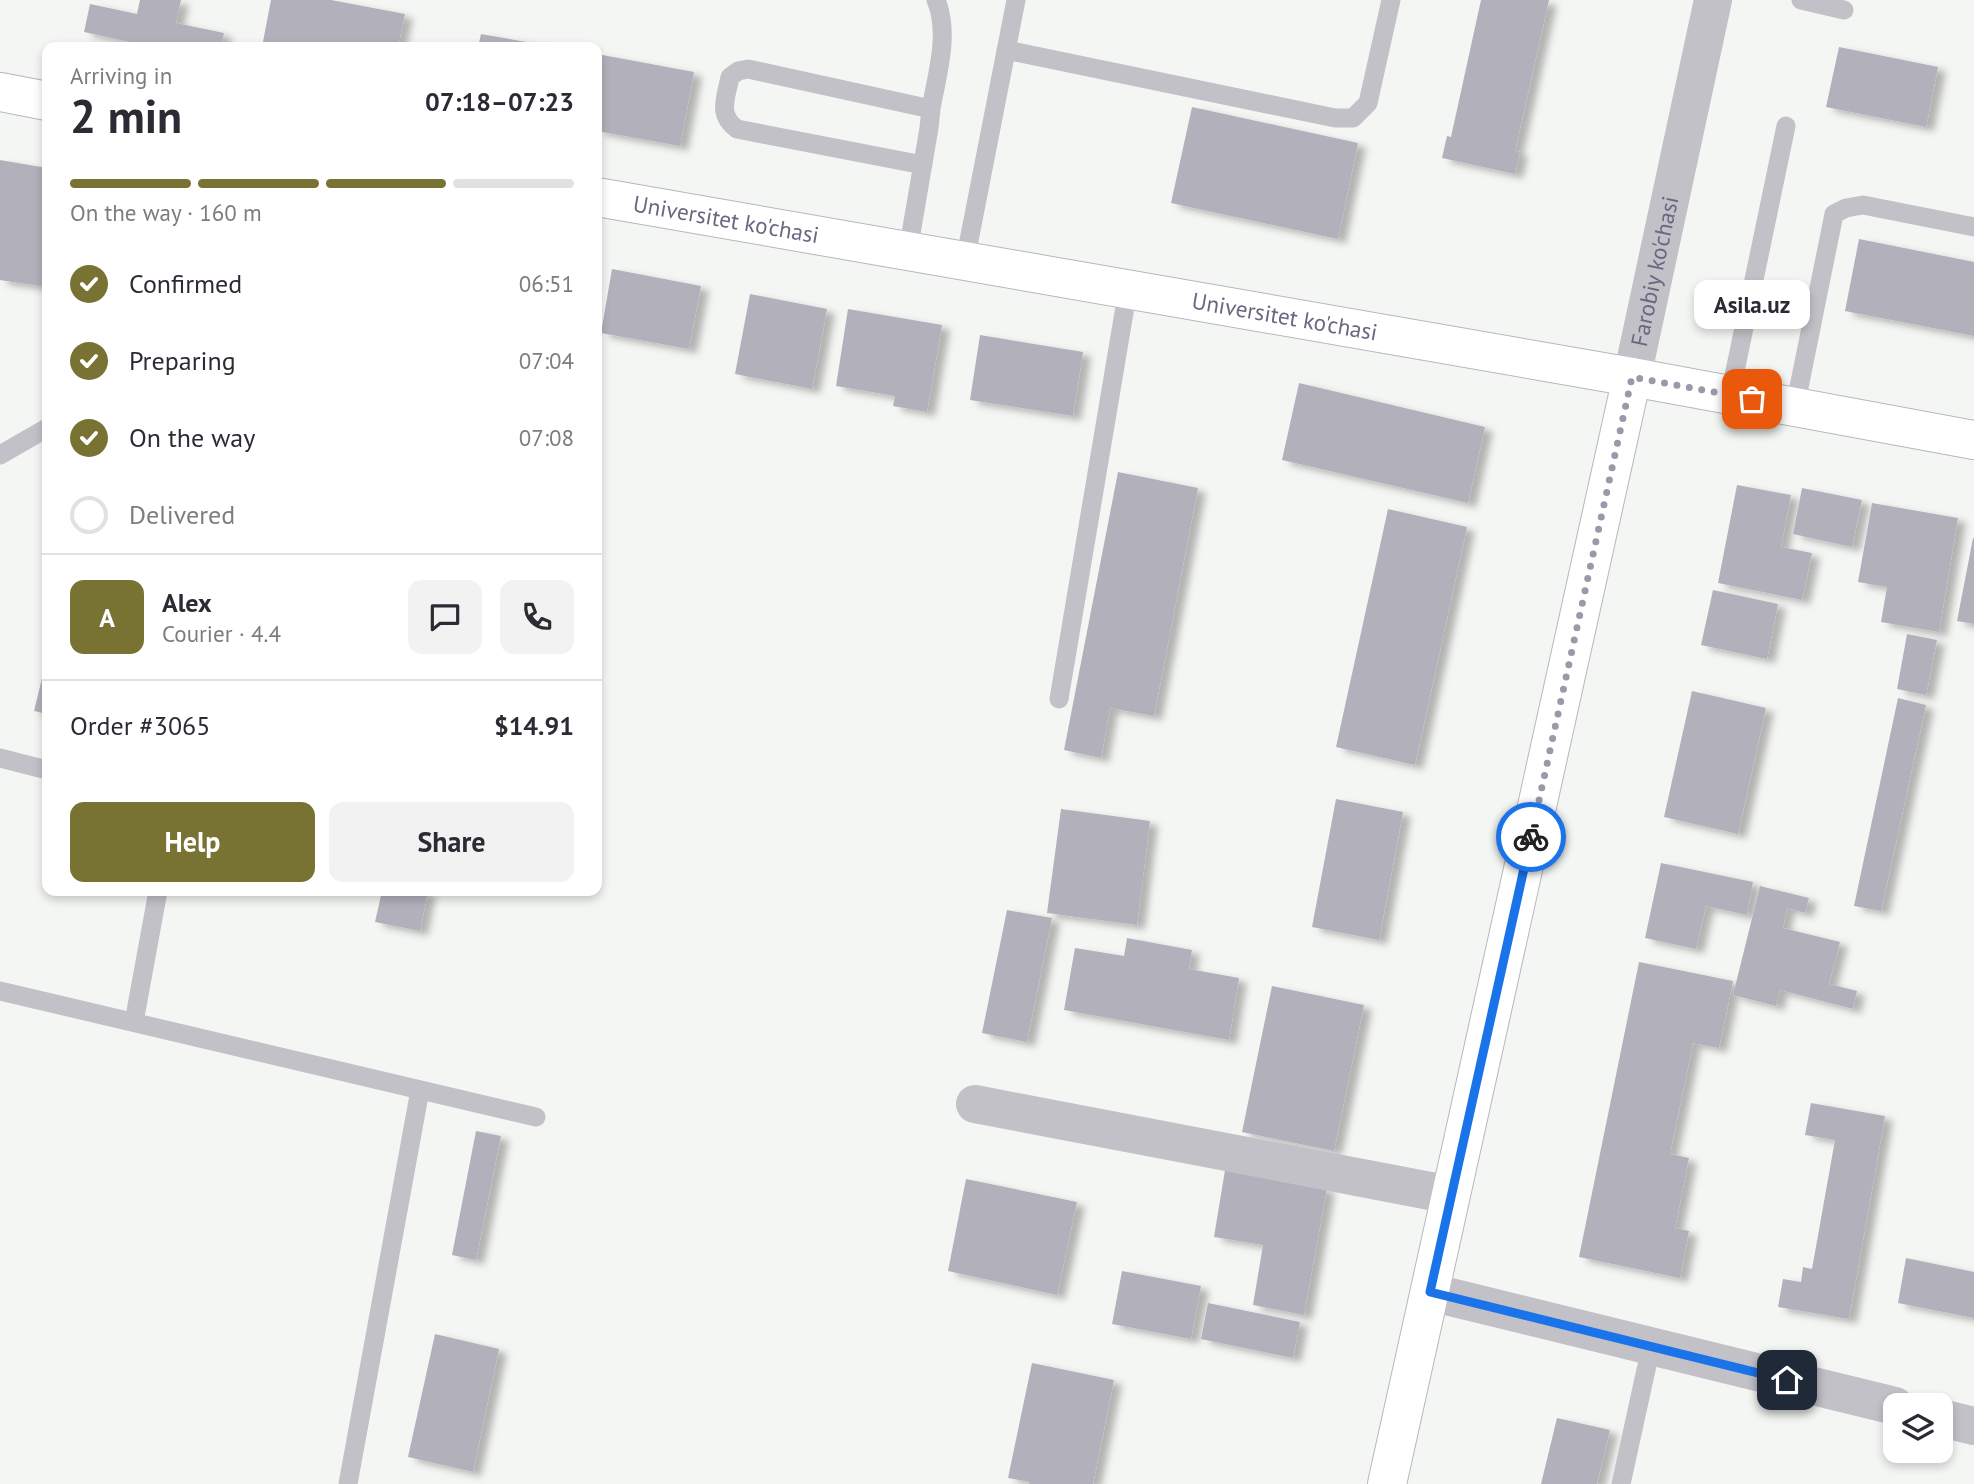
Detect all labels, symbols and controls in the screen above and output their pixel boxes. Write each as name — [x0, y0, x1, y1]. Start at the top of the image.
text: Arriving in — [70, 61, 172, 90]
text: 07:18–07:23 — [425, 85, 574, 118]
text: 2 min — [70, 86, 182, 146]
street label: Universitet ko'chasi — [631, 189, 821, 249]
street label: Farobiy ko'chasi — [1624, 193, 1684, 349]
text: On the way · 160 m — [70, 198, 262, 227]
icon: check — [70, 265, 108, 303]
text: Confirmed — [129, 267, 242, 300]
text: 06:51 — [519, 269, 574, 298]
callout: Asila.uz — [1694, 280, 1810, 329]
street label: Universitet ko'chasi — [1190, 286, 1380, 346]
text: Asila.uz — [1714, 290, 1790, 319]
icon: check — [70, 342, 108, 380]
text: Preparing — [129, 344, 236, 377]
text: 07:04 — [519, 346, 574, 375]
pin — [1722, 369, 1782, 429]
icon: bag — [1733, 380, 1771, 418]
icon: check — [70, 419, 108, 457]
text: On the way — [129, 421, 255, 454]
text: 07:08 — [519, 423, 574, 452]
text: Delivered — [129, 498, 235, 531]
button: chat — [408, 580, 482, 654]
button: phone — [500, 580, 574, 654]
text: Alex — [162, 586, 212, 619]
text: A — [99, 601, 115, 634]
text: Courier · 4.4 — [162, 619, 281, 648]
text: Order #3065 — [70, 709, 210, 742]
text: $14.91 — [494, 709, 574, 742]
button: Help — [70, 802, 315, 882]
button: Share — [329, 802, 574, 882]
courier — [1496, 802, 1566, 872]
icon: bike — [1512, 818, 1550, 856]
pin — [1757, 1350, 1817, 1410]
icon: home — [1768, 1361, 1806, 1399]
map controls — [1883, 1393, 1953, 1463]
button: layers — [1883, 1393, 1953, 1463]

